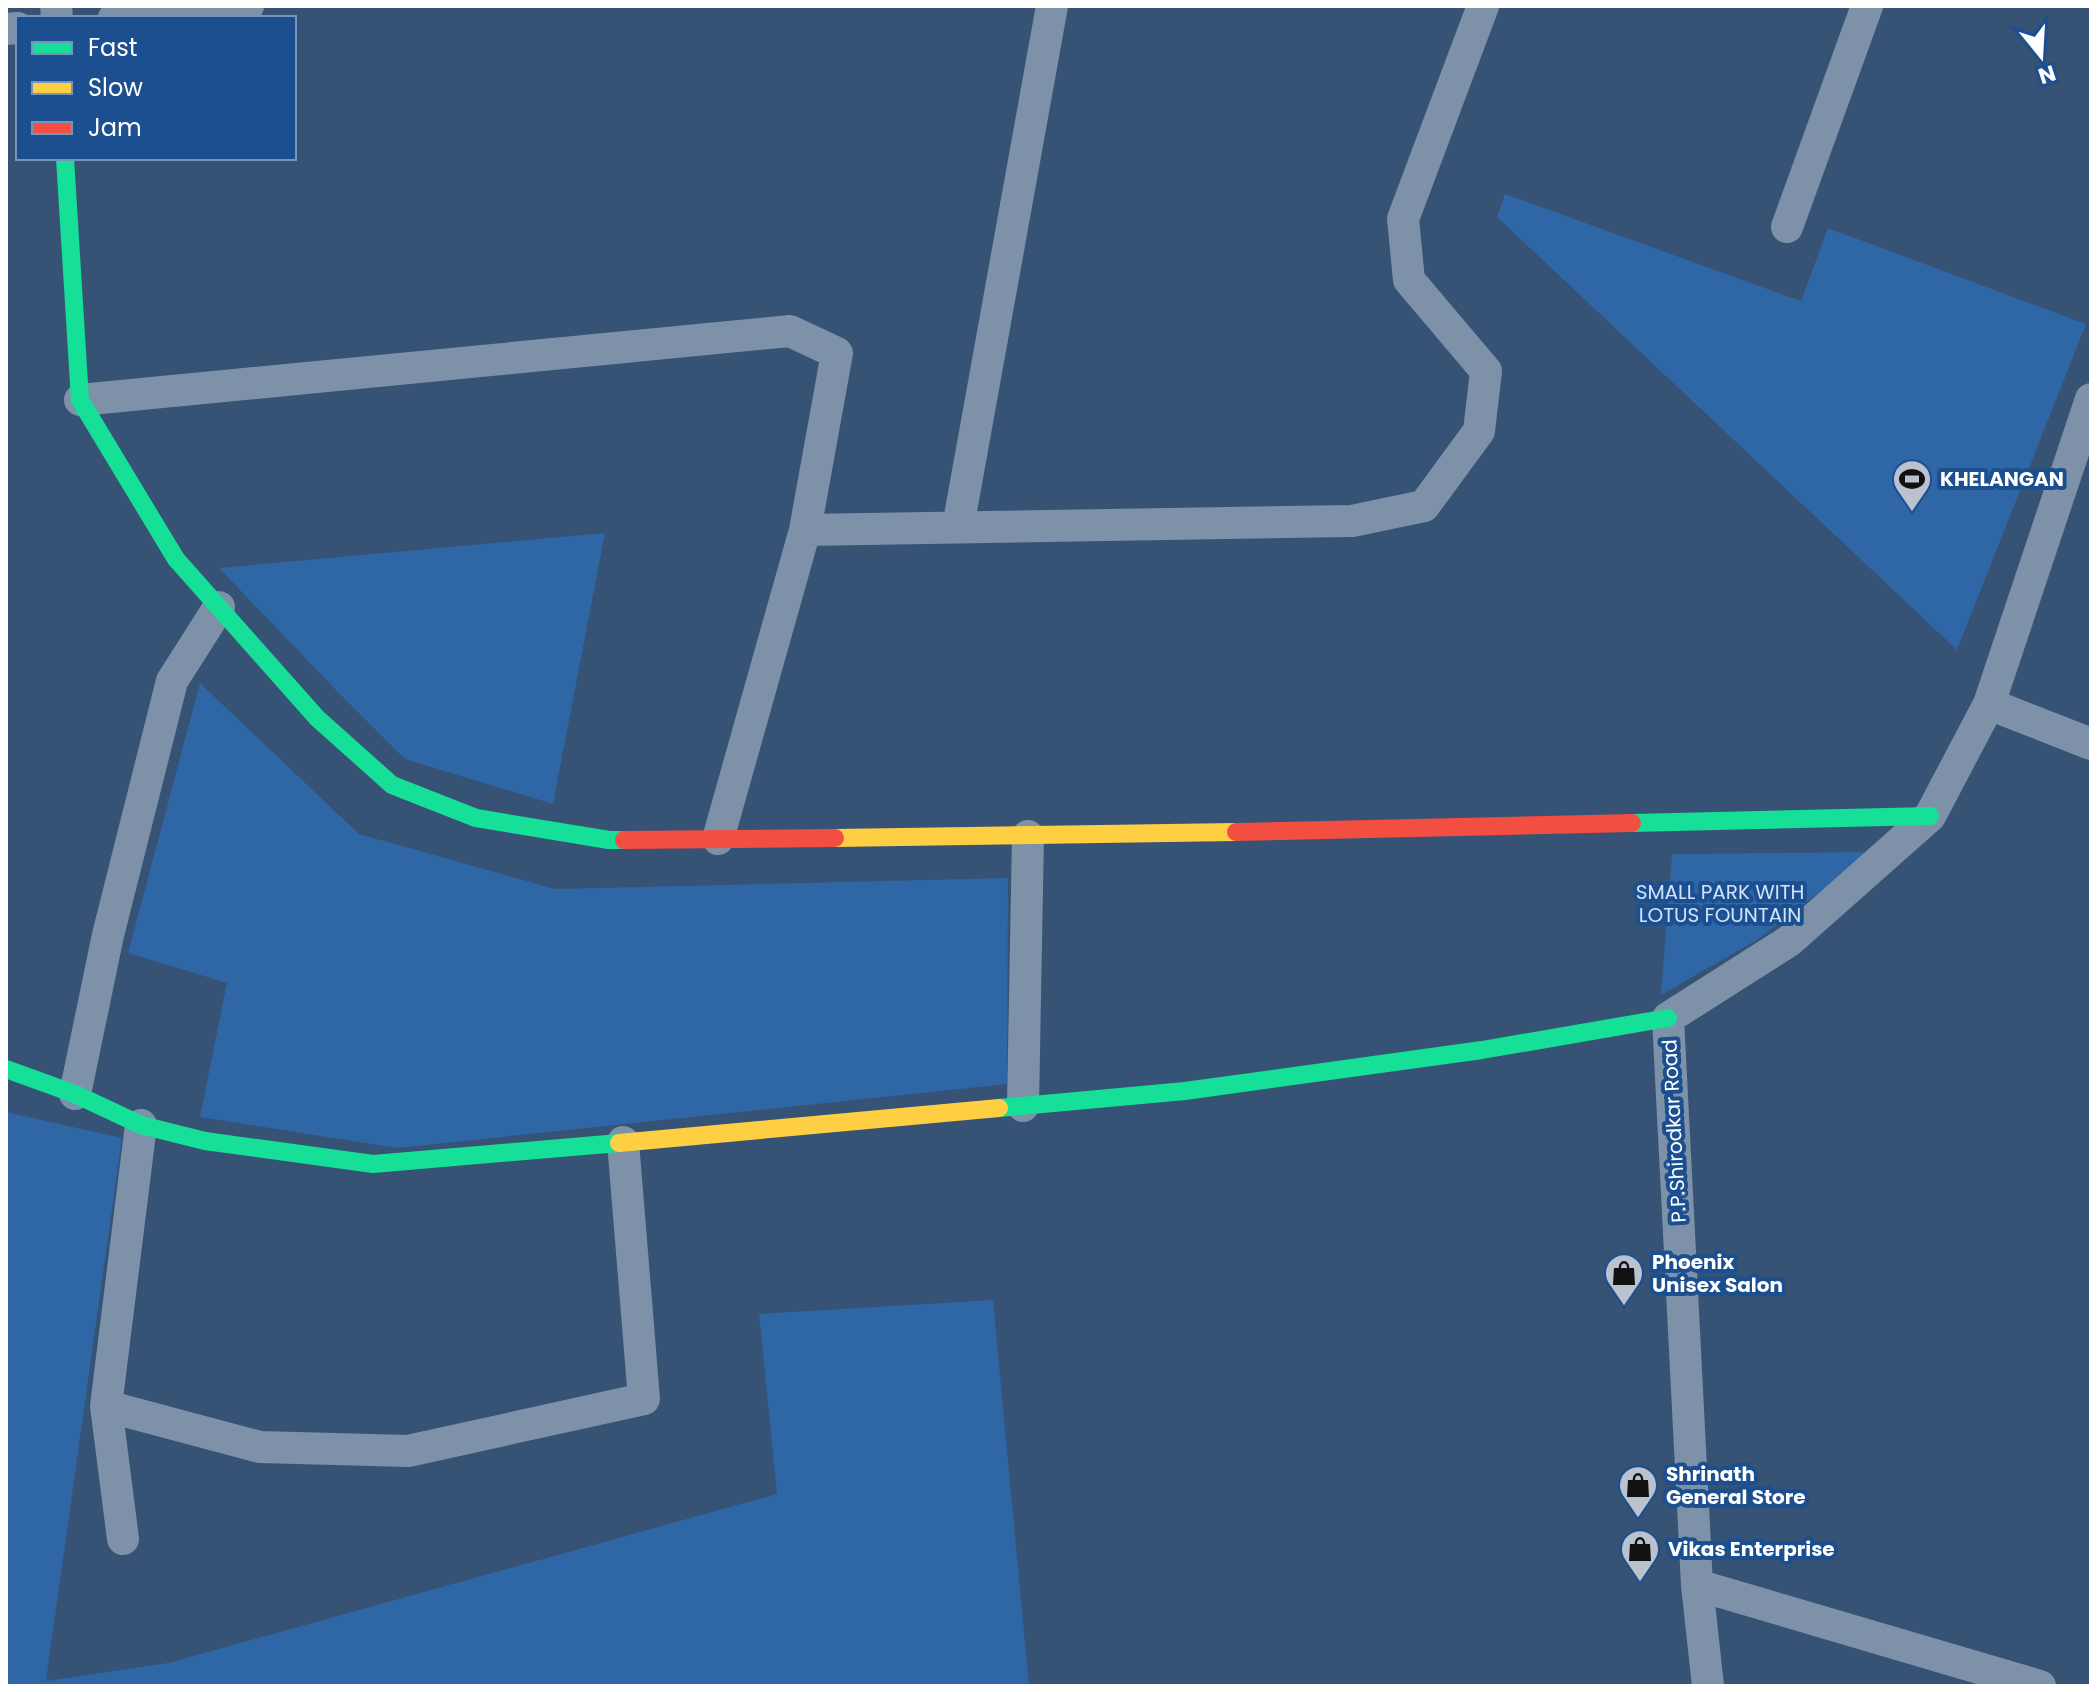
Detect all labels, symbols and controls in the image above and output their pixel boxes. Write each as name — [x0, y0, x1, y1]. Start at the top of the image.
legend — [16, 16, 296, 160]
north arrow — [2001, 16, 2081, 96]
text: Fast — [88, 31, 138, 64]
text: N — [2034, 57, 2060, 92]
text: Slow — [88, 71, 143, 104]
text: Jam — [88, 111, 142, 144]
sports icon: KHELANGAN — [1891, 458, 1933, 513]
place label: KHELANGAN — [1940, 465, 2064, 493]
park label: SMALL PARK WITH LOTUS FOUNTAIN — [1636, 878, 1804, 929]
street label: P.P.Shirodkar Road — [1655, 1039, 1693, 1223]
place label: Phoenix Unisex Salon — [1652, 1248, 1783, 1299]
shop icon: Phoenix Unisex Salon — [1603, 1252, 1645, 1307]
place label: Shrinath General Store — [1666, 1460, 1806, 1511]
shop icon: Shrinath General Store — [1617, 1464, 1659, 1519]
shop icon: Vikas Enterprise — [1619, 1528, 1661, 1583]
place label: Vikas Enterprise — [1668, 1535, 1835, 1563]

